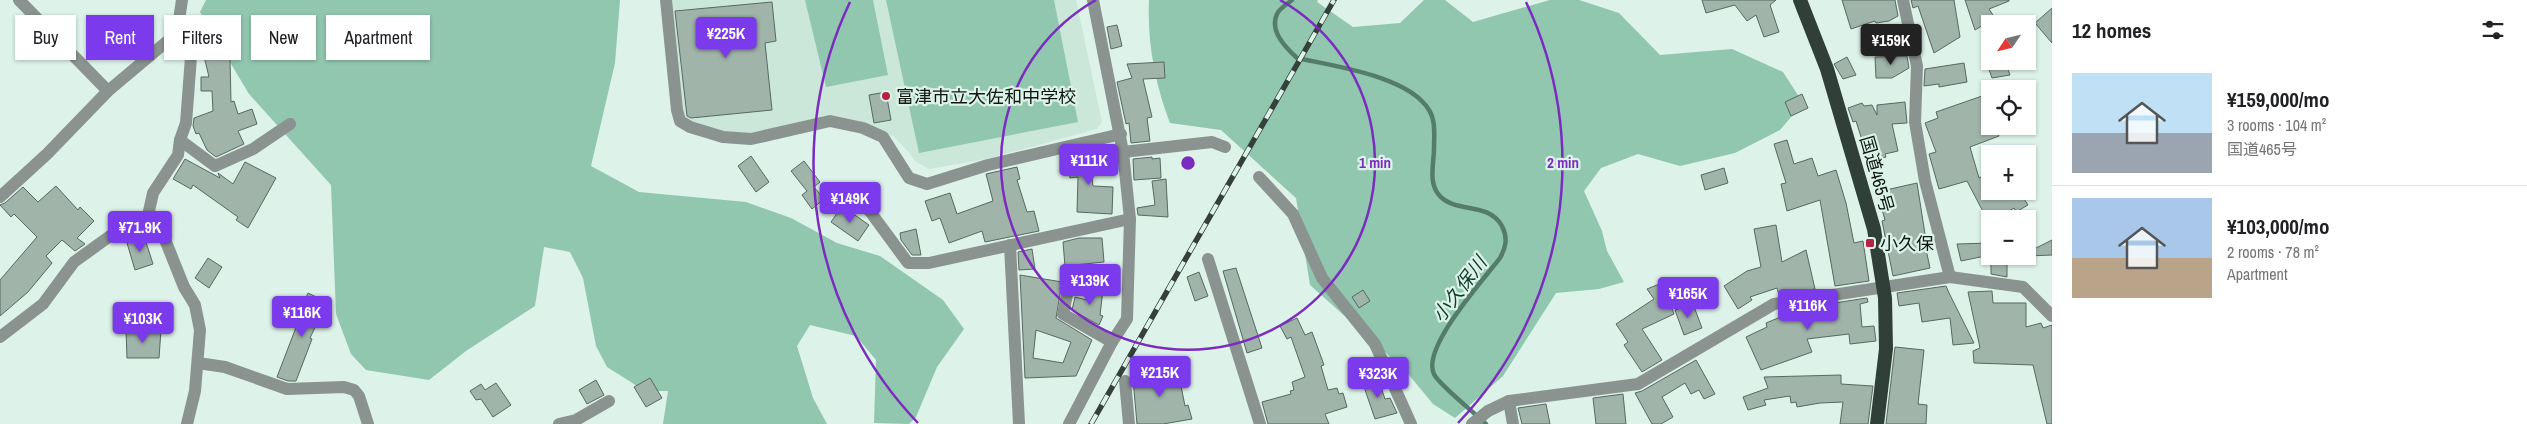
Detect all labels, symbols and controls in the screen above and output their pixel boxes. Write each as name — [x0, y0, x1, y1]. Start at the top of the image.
chip: Buy — [15, 15, 76, 60]
chip: Rent — [86, 15, 154, 60]
chip: Filters — [164, 15, 241, 60]
chip: New — [251, 15, 316, 60]
chip: Apartment — [326, 15, 430, 60]
north arrow — [1981, 15, 2036, 70]
map controls — [1981, 15, 2036, 265]
text: 12 homes — [2072, 16, 2151, 45]
icon: filters — [2479, 16, 2507, 44]
pin: ¥225K — [691, 17, 761, 59]
text: ¥225K — [707, 22, 745, 44]
pin: ¥159K — [1856, 23, 1926, 66]
text: ¥159K — [1872, 29, 1910, 51]
button: locate — [1981, 80, 2036, 135]
place label: 富津市立大佐和中学校 — [896, 84, 1076, 109]
text: ¥159,000/mo — [2227, 85, 2329, 114]
marker: 富津市立大佐和中学校 — [880, 90, 892, 102]
icon: home — [2112, 93, 2172, 153]
text: 3 rooms · 104 m² — [2227, 114, 2326, 136]
street label: 国道465号 — [1854, 133, 1900, 215]
text: 国道465号 — [2227, 138, 2297, 160]
pin: ¥111K — [1054, 144, 1124, 186]
button: + — [1981, 145, 2036, 200]
text: ¥111K — [1070, 149, 1108, 171]
text: 1 min — [1359, 152, 1391, 173]
text: 2 min — [1547, 152, 1579, 173]
centre of rings — [1179, 154, 1197, 172]
pin: ¥149K — [815, 182, 885, 224]
text: ¥149K — [831, 187, 869, 209]
pin: ¥71.9K — [99, 210, 181, 253]
button: − — [1981, 210, 2036, 265]
text: ¥103,000/mo — [2227, 212, 2329, 241]
text: ¥71.9K — [119, 216, 161, 238]
icon: home — [2112, 218, 2172, 278]
place label: 小久保 — [1880, 231, 1934, 256]
marker: 小久保 — [1864, 237, 1876, 249]
text: 2 rooms · 78 m² — [2227, 241, 2319, 263]
water label: 小久保川 — [1426, 249, 1493, 327]
text: Apartment — [2227, 263, 2288, 285]
pin: ¥139K — [1055, 264, 1125, 306]
text: ¥139K — [1071, 269, 1109, 291]
pin: ¥165K — [1653, 276, 1723, 319]
text: ¥165K — [1669, 282, 1707, 304]
pin: ¥116K — [1773, 288, 1843, 331]
text: ¥116K — [1789, 294, 1827, 316]
pin: ¥116K — [267, 296, 337, 338]
text: ¥116K — [283, 301, 321, 323]
pin: ¥103K — [108, 302, 178, 344]
text: ¥103K — [124, 307, 162, 329]
pin: ¥215K — [1125, 356, 1195, 398]
pin: ¥323K — [1343, 356, 1413, 399]
text: ¥215K — [1141, 361, 1179, 383]
text: ¥323K — [1359, 362, 1397, 384]

